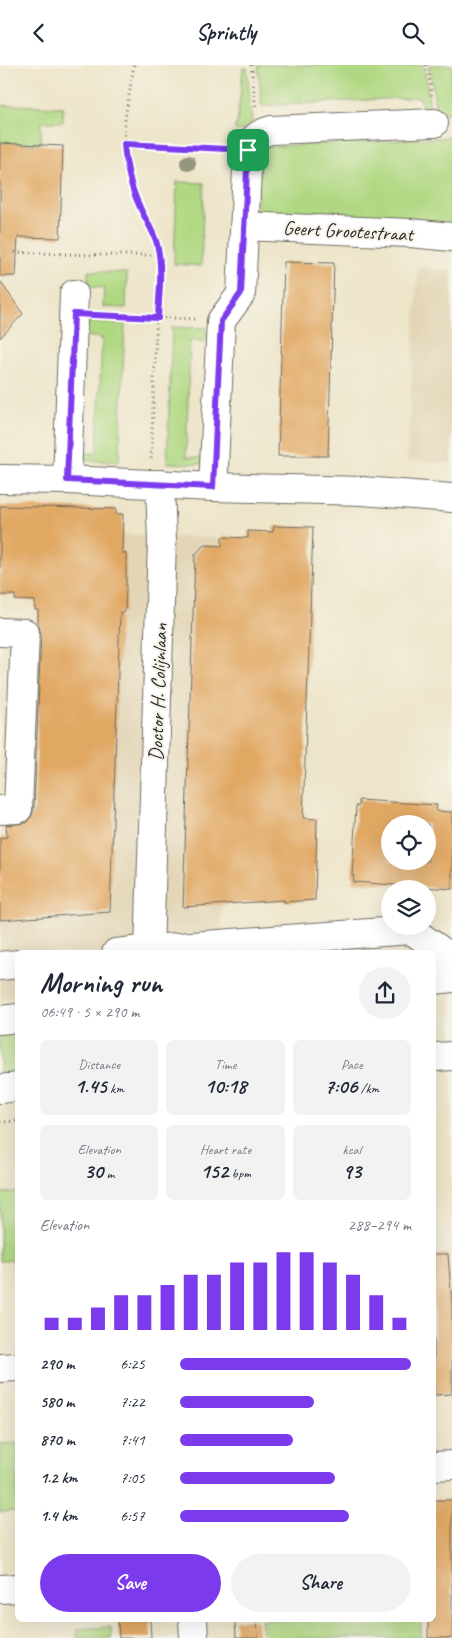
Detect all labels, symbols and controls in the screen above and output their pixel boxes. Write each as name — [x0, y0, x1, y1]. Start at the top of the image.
icon: back — [25, 19, 53, 47]
text: Sprintly — [196, 19, 256, 47]
icon: search — [399, 19, 427, 47]
pin — [227, 129, 269, 171]
icon: arrive — [234, 136, 262, 164]
street label: Geert Grootestraat — [282, 215, 416, 247]
street label: Doctor H. Colijnlaan — [143, 622, 173, 761]
map controls — [381, 815, 436, 935]
button: locate — [381, 815, 436, 870]
button: layers — [381, 880, 436, 935]
text: Morning run — [40, 965, 162, 1000]
button: share — [359, 967, 411, 1019]
text: 06:49 · 5 × 290 m — [40, 1002, 139, 1022]
text: Distance — [78, 1056, 120, 1073]
text: Time — [215, 1056, 236, 1073]
text: Pace — [341, 1056, 363, 1073]
text: 1.45 — [75, 1073, 107, 1099]
text: 10:18 — [205, 1073, 246, 1099]
text: 7:06 — [325, 1073, 357, 1099]
text: km — [107, 1080, 124, 1097]
text: /km — [357, 1080, 379, 1097]
text: Elevation — [78, 1141, 121, 1158]
text: Heart rate — [200, 1141, 251, 1158]
text: kcal — [343, 1141, 361, 1158]
text: 30 — [84, 1158, 103, 1184]
text: 152 — [200, 1158, 228, 1184]
text: 93 — [343, 1158, 361, 1184]
text: m — [103, 1165, 114, 1182]
text: bpm — [228, 1165, 251, 1182]
text: Elevation — [40, 1215, 89, 1235]
text: 288–294 m — [348, 1215, 411, 1235]
text: 290 m — [40, 1354, 74, 1374]
text: 6:25 — [120, 1354, 145, 1374]
text: 580 m — [40, 1392, 74, 1412]
text: 7:22 — [120, 1392, 145, 1412]
text: 870 m — [40, 1430, 75, 1450]
text: 7:41 — [120, 1430, 145, 1450]
text: 1.2 km — [40, 1468, 77, 1488]
text: 7:05 — [120, 1468, 145, 1488]
text: 1.4 km — [40, 1506, 77, 1526]
text: 6:57 — [120, 1506, 145, 1526]
button: Save — [40, 1554, 221, 1612]
button: Share — [231, 1554, 411, 1612]

